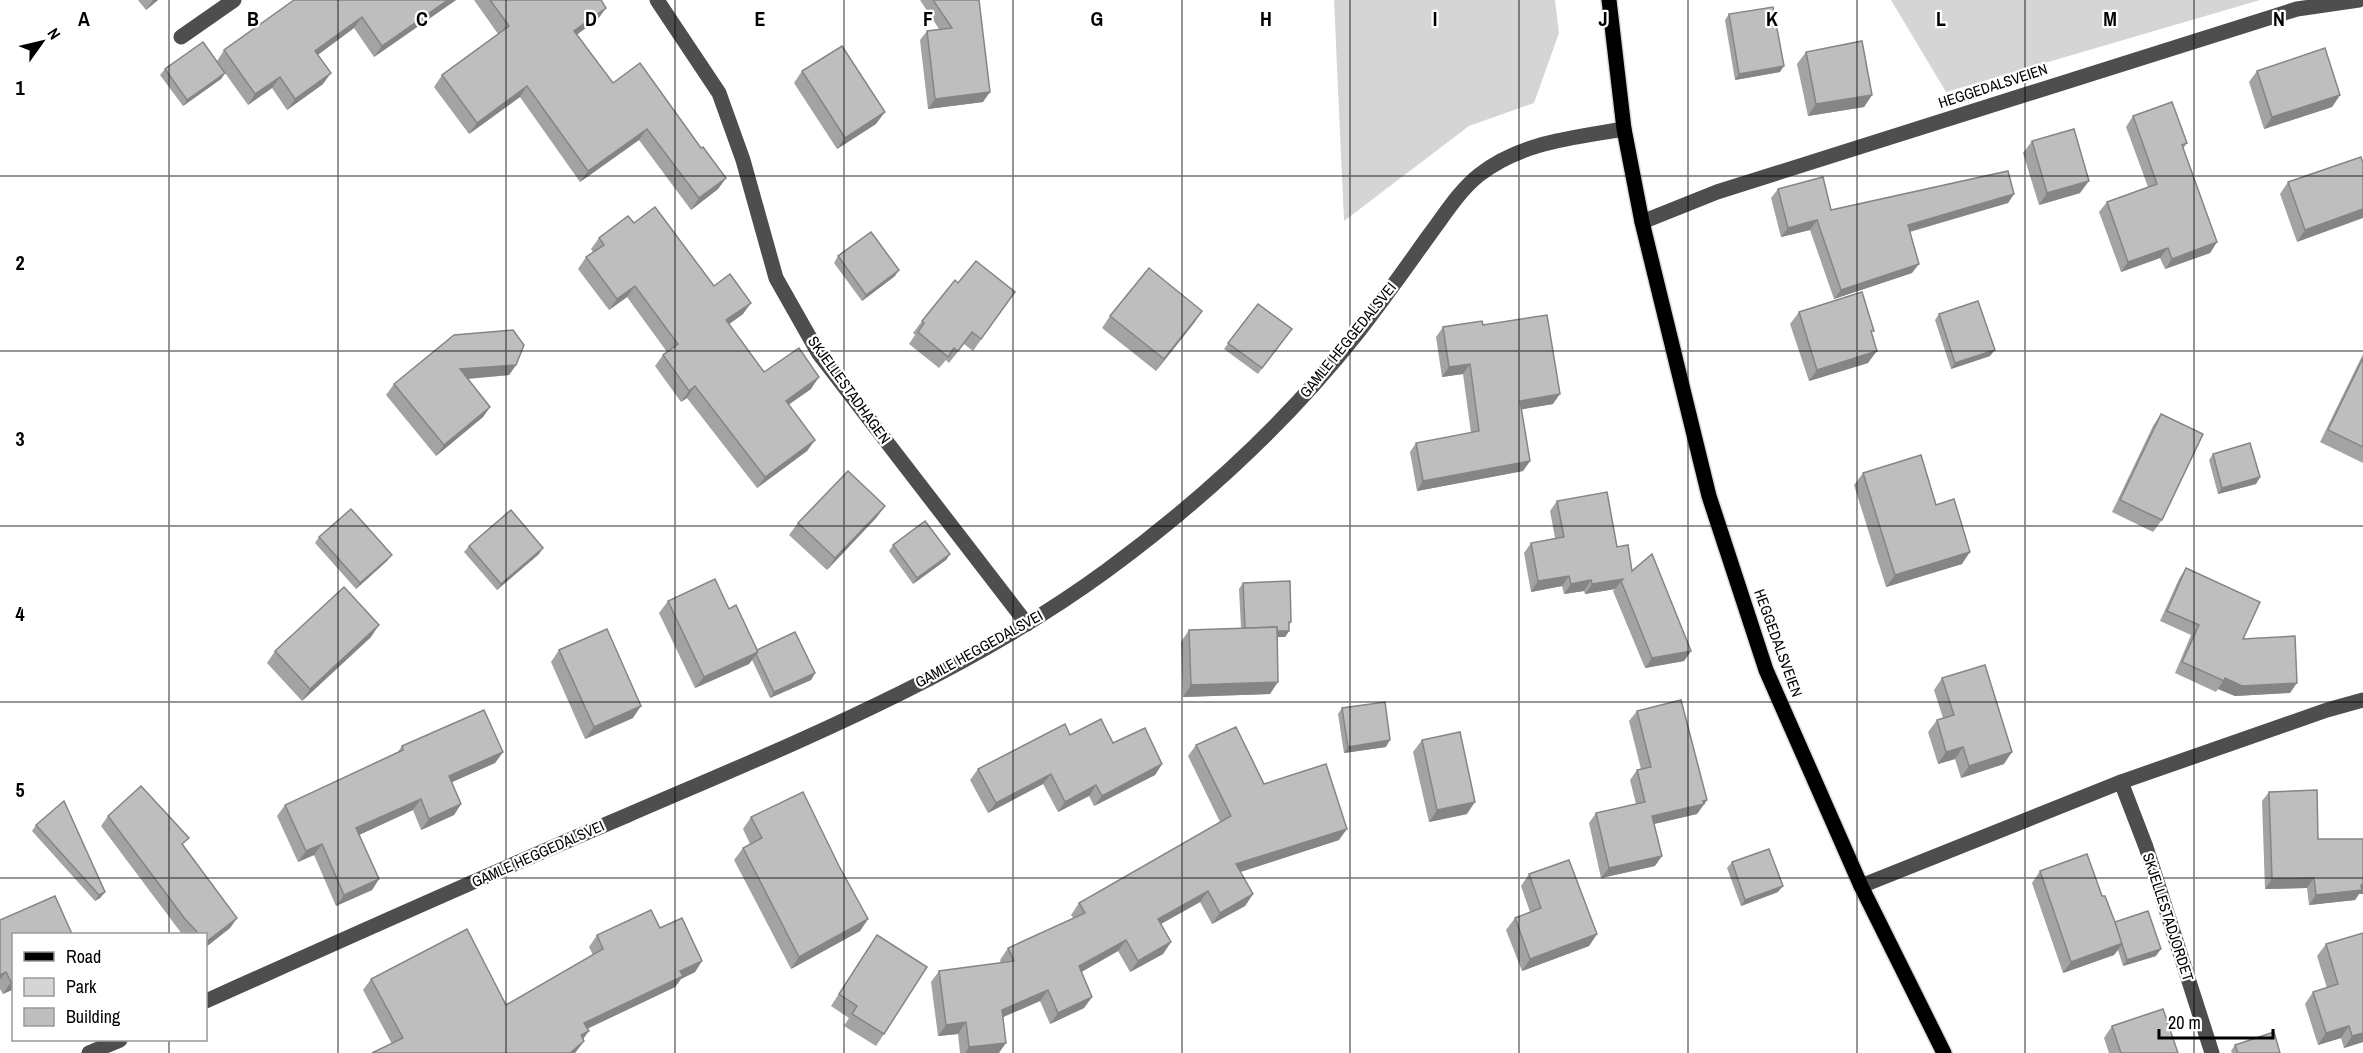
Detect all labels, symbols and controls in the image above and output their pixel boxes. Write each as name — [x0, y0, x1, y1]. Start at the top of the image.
text: A — [78, 5, 90, 32]
text: B — [247, 5, 259, 32]
text: C — [416, 5, 428, 32]
text: D — [585, 5, 597, 32]
text: E — [755, 5, 766, 32]
text: F — [923, 5, 933, 32]
text: G — [1091, 5, 1103, 32]
text: H — [1260, 5, 1272, 32]
text: I — [1433, 5, 1437, 32]
text: J — [1598, 5, 1608, 32]
text: K — [1766, 5, 1778, 32]
text: L — [1936, 5, 1946, 32]
text: M — [2103, 5, 2117, 32]
text: N — [2273, 5, 2285, 32]
north arrow — [12, 12, 72, 72]
text: N — [43, 24, 66, 44]
street label: HEGGEDALSVEIEN — [1936, 58, 2050, 113]
text: 1 — [15, 74, 25, 101]
text: 2 — [15, 249, 25, 276]
street label: GAMLE HEGGEDALSVEI — [1294, 278, 1401, 402]
street label: SKJELLESTADHAGEN — [803, 332, 896, 448]
text: 3 — [15, 425, 25, 452]
street label: HEGGEDALSVEIEN — [1749, 586, 1808, 700]
text: 4 — [15, 600, 25, 627]
street label: GAMLE HEGGEDALSVEI — [911, 605, 1046, 692]
text: 5 — [15, 776, 25, 803]
street label: GAMLE HEGGEDALSVEI — [468, 815, 607, 892]
street label: SKJELLESTADJORDET — [2138, 850, 2199, 984]
legend — [12, 933, 207, 1041]
text: Road — [66, 944, 101, 969]
text: Park — [66, 974, 97, 999]
scale bar — [2159, 1002, 2273, 1040]
text: Building — [66, 1004, 121, 1029]
text: 20 m — [2168, 1010, 2201, 1035]

